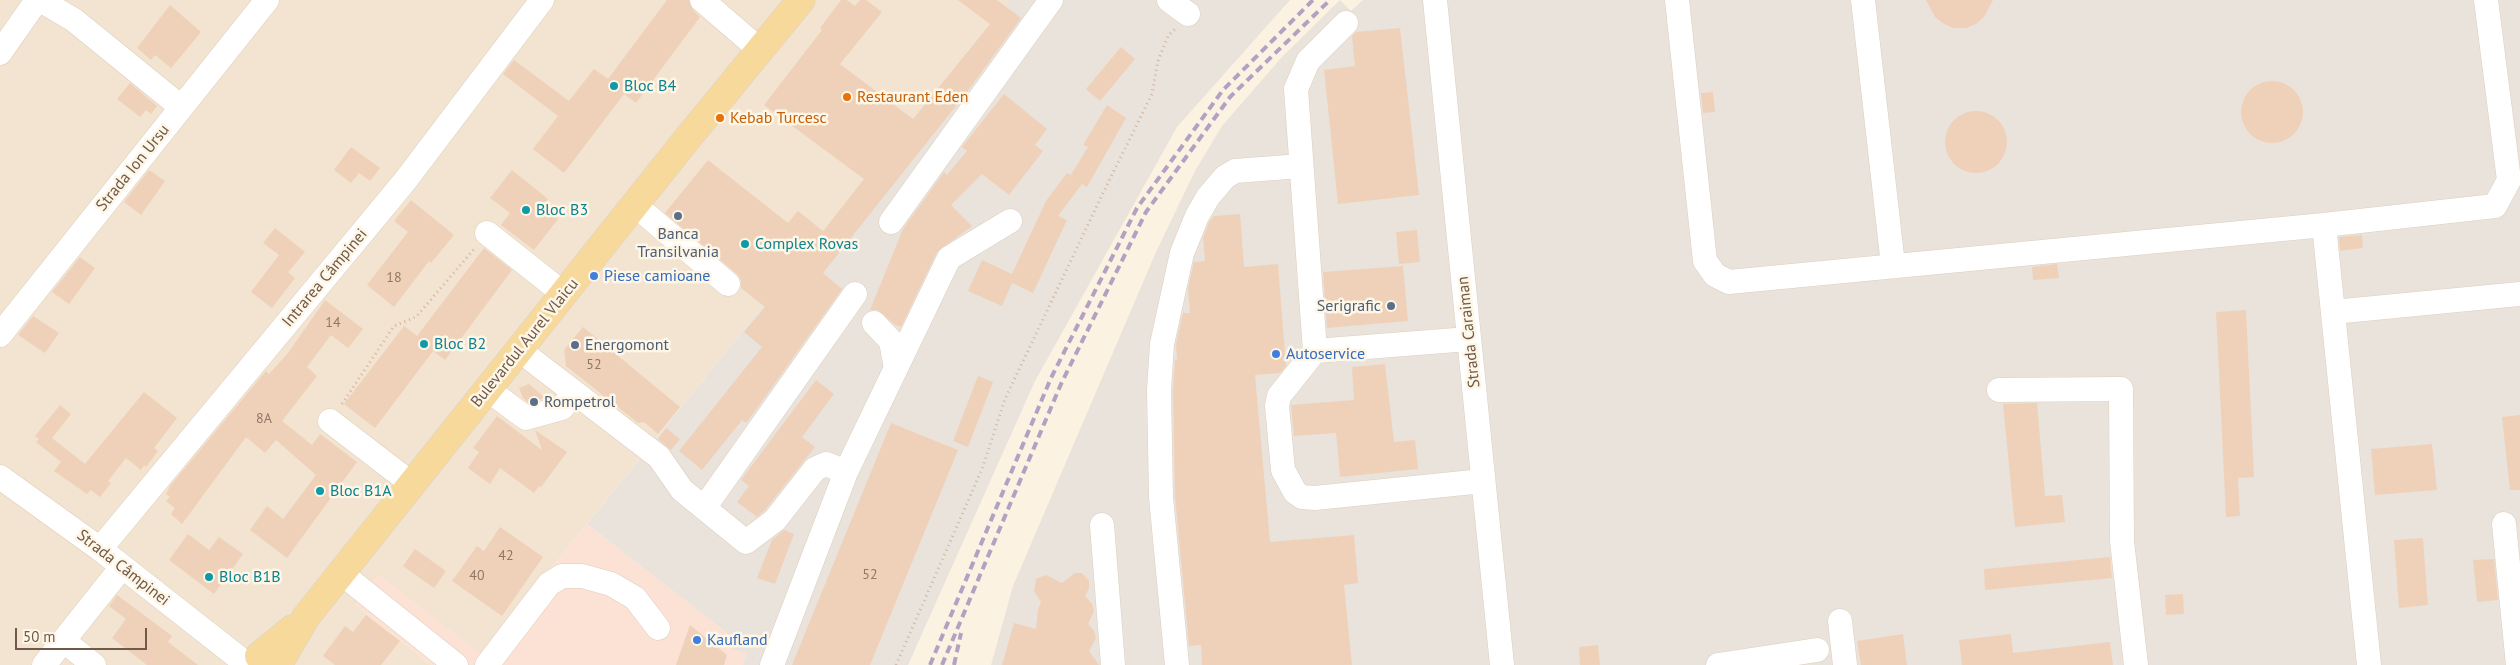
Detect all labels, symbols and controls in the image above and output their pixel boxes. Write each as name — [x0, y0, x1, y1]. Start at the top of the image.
place label: Bloc B4 — [624, 76, 676, 96]
marker: Bloc B4 — [608, 80, 620, 92]
place label: Restaurant Eden — [857, 87, 968, 107]
marker: Restaurant Eden — [841, 91, 853, 103]
place label: Kebab Turcesc — [730, 108, 827, 128]
marker: Kebab Turcesc — [714, 112, 726, 124]
street label: Strada Ion Ursu — [92, 121, 174, 215]
place label: Bloc B3 — [536, 200, 588, 220]
marker: Bloc B3 — [520, 204, 532, 216]
marker: Banca Transilvania — [672, 210, 684, 222]
place label: Banca Transilvania — [637, 224, 719, 262]
street label: Intrarea Câmpinei — [278, 225, 372, 331]
place label: Complex Rovas — [755, 234, 858, 254]
marker: Complex Rovas — [739, 238, 751, 250]
place label: Piese camioane — [604, 266, 710, 286]
house number: 18 — [386, 270, 402, 286]
marker: Piese camioane — [588, 270, 600, 282]
street label: Bulevardul Aurel Vlaicu — [467, 275, 583, 411]
street label: Strada Caraiman — [1454, 275, 1484, 389]
place label: Serigrafic — [1317, 296, 1381, 316]
marker: Serigrafic — [1385, 300, 1397, 312]
house number: 14 — [325, 315, 341, 331]
place label: Bloc B2 — [434, 334, 486, 354]
place label: Energomont — [585, 335, 669, 355]
marker: Bloc B2 — [418, 338, 430, 350]
marker: Energomont — [569, 339, 581, 351]
place label: Autoservice — [1286, 344, 1365, 364]
marker: Autoservice — [1270, 348, 1282, 360]
house number: 52 — [586, 357, 602, 373]
place label: Rompetrol — [544, 392, 615, 412]
marker: Rompetrol — [528, 396, 540, 408]
house number: 8A — [256, 411, 272, 427]
place label: Bloc B1A — [330, 481, 392, 501]
marker: Bloc B1A — [314, 485, 326, 497]
street label: Strada Câmpinei — [73, 526, 173, 610]
house number: 42 — [498, 548, 514, 564]
place label: Bloc B1B — [219, 567, 280, 587]
house number: 52 — [862, 567, 878, 583]
house number: 40 — [469, 568, 485, 584]
marker: Bloc B1B — [203, 571, 215, 583]
scale bar — [18, 618, 150, 650]
text: 50 m — [23, 627, 56, 646]
place label: Kaufland — [707, 630, 767, 650]
marker: Kaufland — [691, 634, 703, 646]

